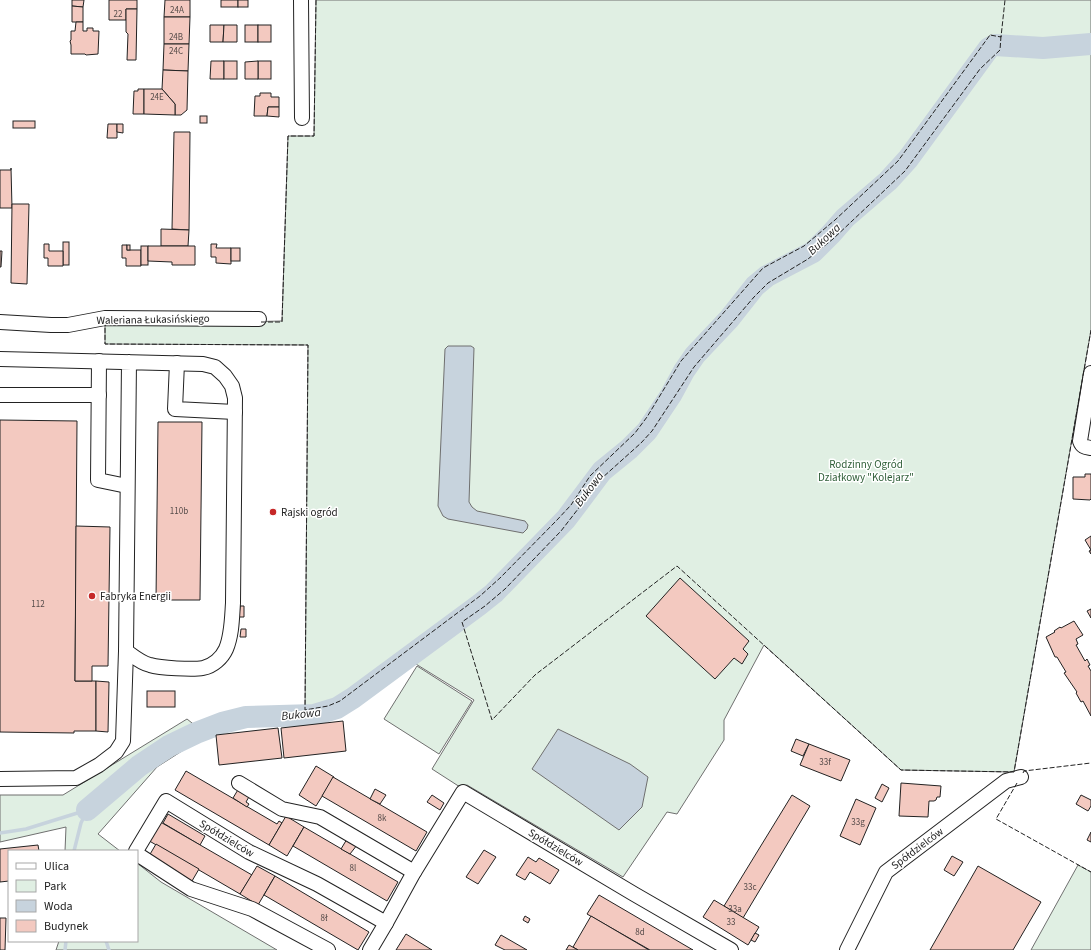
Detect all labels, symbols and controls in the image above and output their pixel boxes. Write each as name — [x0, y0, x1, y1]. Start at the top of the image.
house number: 24A — [170, 4, 184, 17]
house number: 22 — [114, 8, 123, 21]
house number: 24B — [169, 31, 183, 44]
house number: 24C — [169, 45, 183, 58]
house number: 24E — [150, 91, 164, 104]
water label: Bukowa — [804, 219, 845, 259]
street label: Waleriana Łukasińskiego — [96, 311, 210, 328]
park label: Rodzinny Ogród Działkowy "Kolejarz" — [818, 457, 914, 485]
water label: Bukowa — [571, 468, 608, 510]
house number: 110b — [170, 505, 188, 518]
place label: Rajski ogród — [281, 505, 338, 520]
marker: Rajski ogród — [268, 507, 278, 517]
place label: Fabryka Energii — [100, 589, 171, 604]
marker: Fabryka Energii — [87, 591, 97, 601]
house number: 112 — [31, 598, 45, 611]
water label: Bukowa — [280, 704, 322, 725]
house number: 33f — [819, 756, 831, 769]
house number: 8k — [378, 812, 387, 825]
street label: Spółdzielców — [196, 816, 257, 861]
house number: 33g — [851, 816, 865, 829]
street label: Spółdzielców — [888, 824, 946, 873]
street label: Spółdzielców — [525, 825, 586, 870]
legend — [8, 850, 138, 942]
text: Ulica — [44, 858, 69, 875]
house number: 8l — [350, 862, 356, 875]
text: Park — [44, 878, 66, 895]
house number: 33c — [743, 881, 757, 894]
text: Woda — [44, 898, 73, 915]
house number: 33a — [728, 903, 742, 916]
house number: 8ł — [320, 912, 328, 925]
house number: 33 — [727, 916, 736, 929]
text: Budynek — [44, 918, 88, 935]
house number: 8d — [635, 926, 645, 939]

